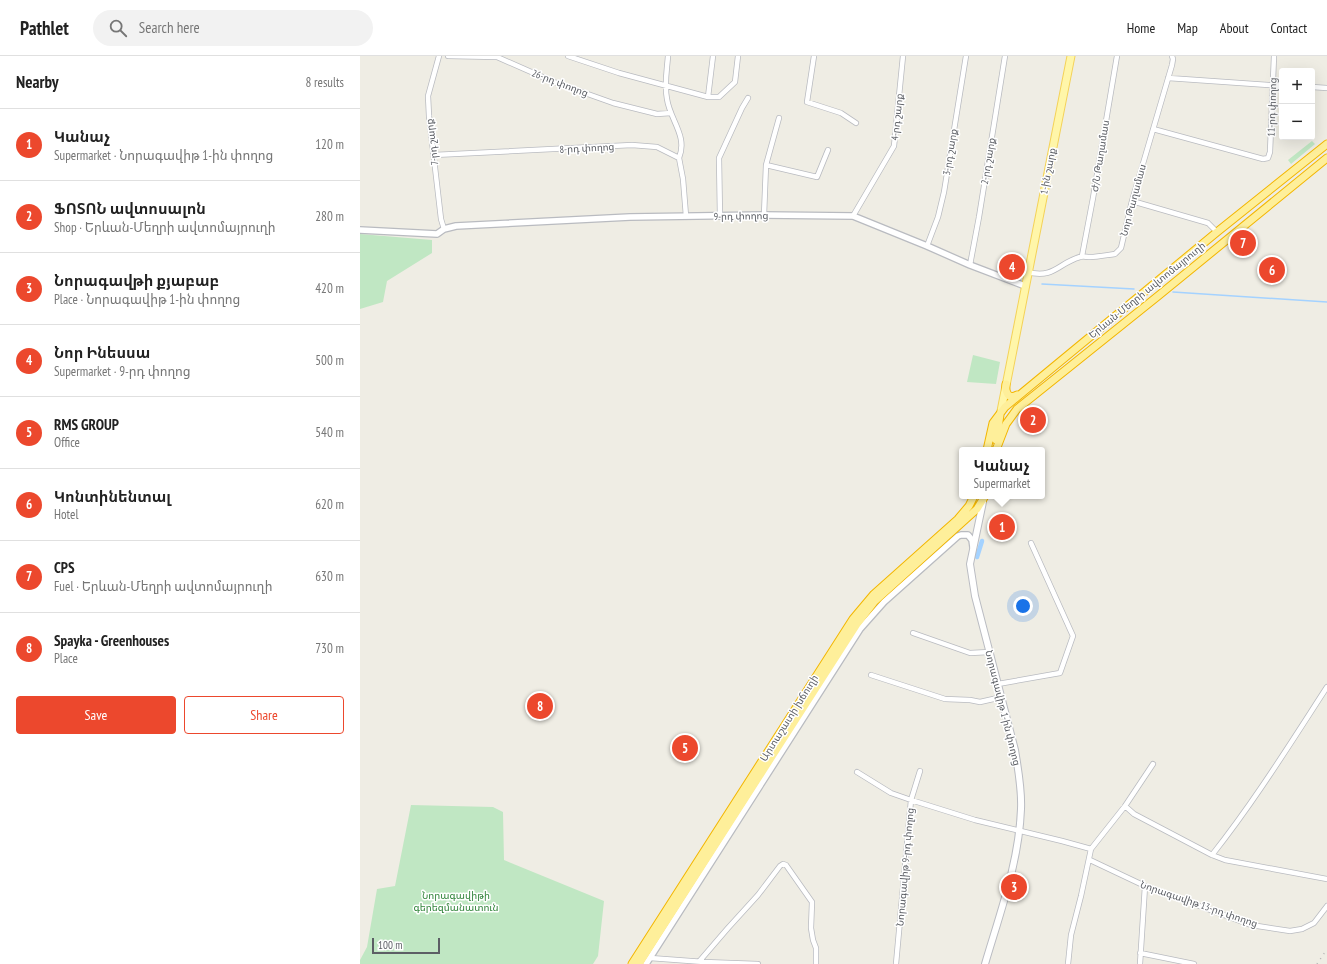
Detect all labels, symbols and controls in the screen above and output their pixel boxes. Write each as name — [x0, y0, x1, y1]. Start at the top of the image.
search box — [93, 10, 373, 46]
text: Pathlet — [20, 16, 69, 40]
icon: search — [107, 17, 129, 39]
text: Search here — [139, 18, 200, 37]
text: Home — [1127, 19, 1155, 37]
text: Map — [1177, 19, 1198, 37]
text: About — [1220, 19, 1249, 37]
text: Contact — [1271, 19, 1307, 37]
street label: 26-րդ փողոց — [530, 66, 590, 100]
map controls — [1279, 68, 1315, 140]
button: + — [1279, 68, 1315, 104]
text: Nearby — [16, 71, 59, 93]
text: 8 results — [305, 74, 344, 91]
street label: 11-րդ փողոց — [1264, 77, 1280, 137]
street label: 4-րդ շարք — [888, 93, 906, 141]
button: − — [1279, 104, 1315, 140]
street label: 7-րդ շարք — [423, 118, 441, 166]
street label: Ժ/Ն Թաղամաս — [1088, 119, 1112, 193]
text: Կանաչ — [54, 127, 110, 146]
street label: 3-րդ շարք — [940, 128, 960, 176]
text: 1 — [26, 136, 32, 153]
text: 120 m — [315, 136, 344, 153]
street label: 2-րդ շարք — [978, 137, 998, 185]
street label: 8-րդ փողոց — [559, 140, 615, 156]
text: Supermarket · Նորագավիթ 1-ին փողոց — [54, 147, 273, 164]
street label: 1-ին շարք — [1037, 147, 1059, 195]
street label: Նոր Թաղամաս — [1117, 163, 1149, 237]
text: ՖՈՏՈՆ ավտոսալոն — [54, 199, 206, 218]
text: 2 — [26, 208, 32, 225]
text: 280 m — [315, 208, 344, 225]
street label: 9-րդ փողոց — [713, 209, 769, 223]
text: Shop · Երևան-Մեղրի ավտոմայրուղի — [54, 219, 276, 236]
pin: 7 — [1230, 228, 1256, 258]
street label: Երևան-Մեղրի ավտոմայրուղի — [1086, 239, 1208, 341]
pin: 4 — [999, 252, 1025, 282]
pin: 6 — [1259, 255, 1285, 285]
text: Նորագավթի քյաբաբ — [54, 271, 219, 290]
text: 3 — [26, 280, 32, 297]
text: 420 m — [315, 280, 344, 297]
text: Place · Նորագավիթ 1-ին փողոց — [54, 291, 240, 308]
text: Նոր Ինեսսա — [54, 343, 150, 362]
text: 4 — [26, 352, 32, 369]
text: 500 m — [315, 352, 344, 369]
text: Supermarket · 9-րդ փողոց — [54, 363, 191, 380]
pin: 2 — [1020, 405, 1046, 435]
text: RMS GROUP — [54, 415, 119, 434]
text: 5 — [26, 424, 32, 441]
text: 540 m — [315, 424, 344, 441]
text: Office — [54, 434, 80, 451]
popup — [959, 447, 1045, 499]
text: Կանաչ — [974, 456, 1030, 475]
text: Supermarket — [974, 475, 1030, 492]
text: Կոնտինենտալ — [54, 487, 171, 506]
text: 6 — [26, 496, 32, 513]
text: 620 m — [315, 496, 344, 513]
text: Hotel — [54, 506, 78, 523]
pin: 1 — [989, 512, 1015, 542]
text: CPS — [54, 558, 75, 577]
text: 7 — [26, 568, 32, 585]
text: 630 m — [315, 568, 344, 585]
text: Fuel · Երևան-Մեղրի ավտոմայրուղի — [54, 578, 272, 595]
your location — [1013, 596, 1033, 616]
text: Spayka - Greenhouses — [54, 631, 169, 650]
text: 8 — [26, 640, 32, 657]
text: 730 m — [315, 640, 344, 657]
street label: Նորագավիթ 1-ին փողոց — [982, 649, 1024, 767]
text: Place — [54, 650, 78, 667]
street label: Արտաշատի խճուղի — [757, 672, 821, 764]
pin: 8 — [527, 691, 553, 721]
button: Save — [16, 696, 176, 734]
button: Share — [184, 696, 344, 734]
pin: 5 — [672, 733, 698, 763]
street label: Նորագավիթ 9-րդ փողոց — [893, 807, 917, 927]
pin: 3 — [1001, 872, 1027, 902]
street label: Նորագավիթ 13-րդ փողոց — [1139, 878, 1259, 930]
park label: Նորագավիթի գերեզմանատուն — [413, 889, 499, 914]
scale bar — [372, 936, 440, 955]
text: 100 m — [378, 938, 402, 952]

